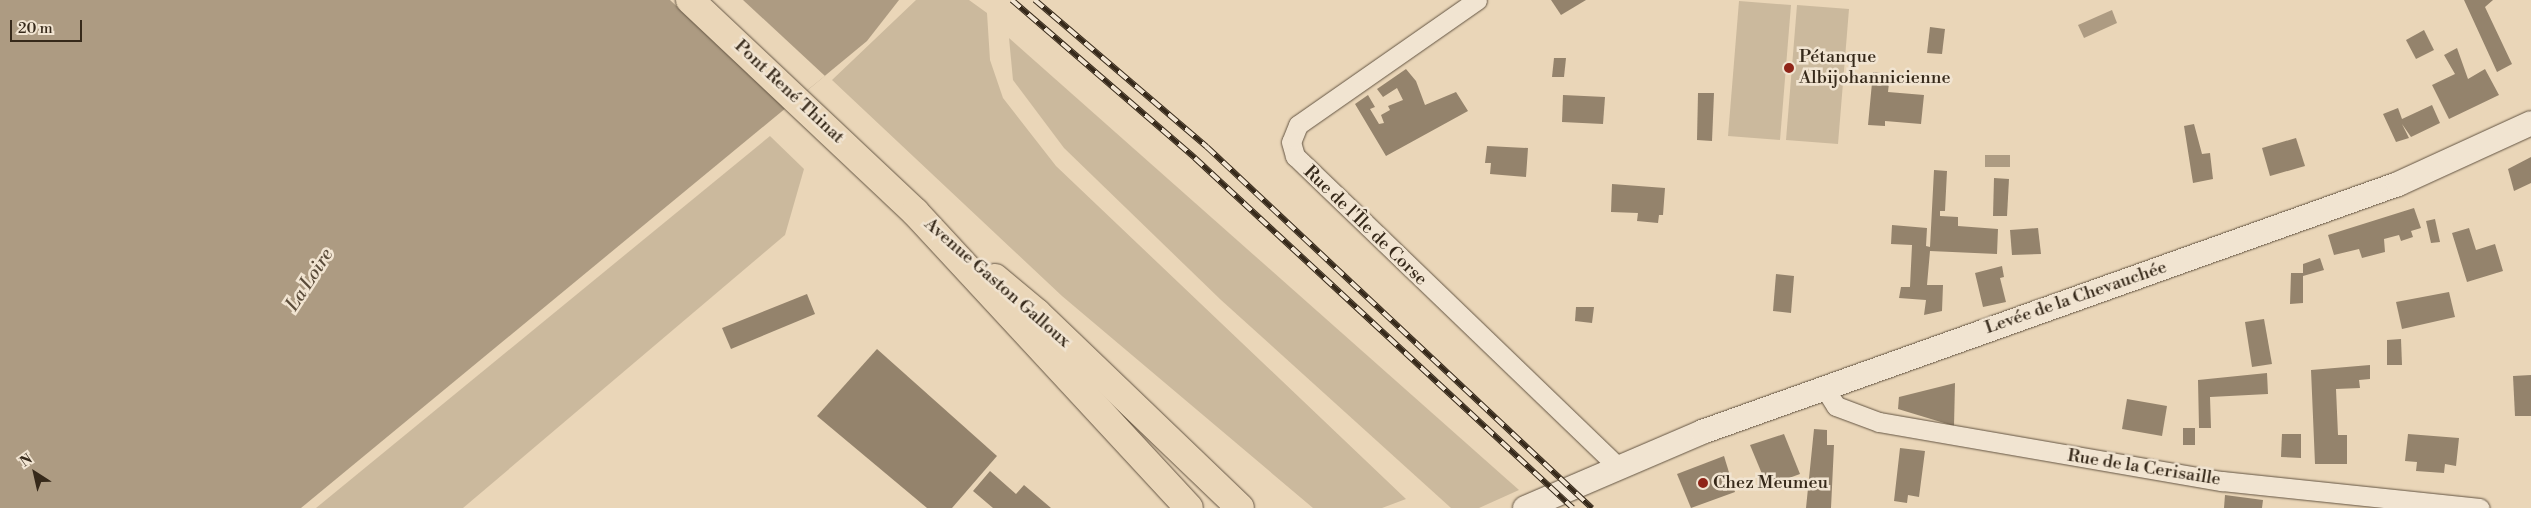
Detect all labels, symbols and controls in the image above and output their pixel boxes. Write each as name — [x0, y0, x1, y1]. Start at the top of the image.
scale bar — [12, 10, 85, 42]
text: 20 m — [18, 19, 53, 38]
street label: Pont René Thinat — [730, 36, 848, 148]
place label: Pétanque Albijohannicienne — [1799, 47, 1950, 90]
marker: Pétanque Albijohannicienne — [1783, 62, 1795, 74]
street label: Rue de l'Île de Corse — [1299, 162, 1431, 290]
street label: Avenue Gaston Galloux — [919, 214, 1075, 352]
water label: La Loire — [282, 245, 338, 315]
street label: Levée de la Chevauchée — [1982, 257, 2170, 339]
street label: Rue de la Cerisaille — [2066, 445, 2222, 491]
north arrow — [10, 448, 60, 498]
text: N — [17, 450, 36, 471]
place label: Chez Meumeu — [1713, 472, 1828, 494]
marker: Chez Meumeu — [1697, 477, 1709, 489]

